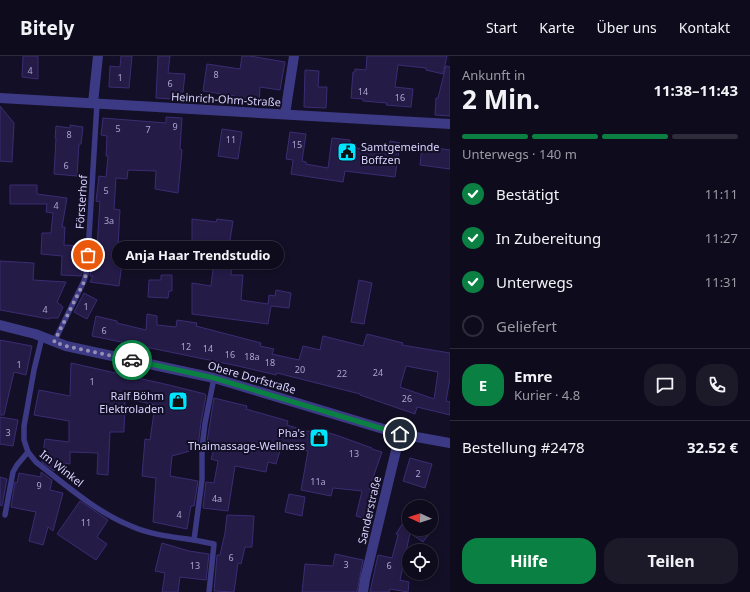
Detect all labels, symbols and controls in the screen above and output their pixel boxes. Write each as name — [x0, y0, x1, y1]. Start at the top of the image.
text: Bitely — [20, 15, 74, 41]
text: Start — [486, 18, 517, 37]
text: Karte — [539, 18, 575, 37]
text: Über uns — [597, 18, 657, 37]
text: Kontakt — [679, 18, 730, 37]
house number: 4 — [27, 64, 33, 77]
text: Ankunft in — [462, 66, 525, 84]
house number: 8 — [213, 68, 219, 81]
house number: 1 — [117, 71, 123, 84]
house number: 6 — [167, 77, 173, 90]
text: 11:38–11:43 — [653, 80, 738, 100]
text: 2 Min. — [462, 81, 540, 117]
house number: 14 — [358, 85, 368, 98]
street label: Heinrich-Ohm-Straße — [171, 89, 281, 109]
house number: 16 — [395, 91, 405, 104]
house number: 9 — [172, 120, 178, 133]
house number: 5 — [115, 122, 121, 135]
house number: 7 — [145, 123, 151, 136]
house number: 8 — [66, 128, 72, 141]
house number: 11 — [226, 133, 236, 146]
house number: 15 — [292, 138, 302, 151]
place label: Samtgemeinde Boffzen — [361, 139, 440, 167]
public building icon: Samtgemeinde Boffzen — [336, 141, 358, 163]
text: Unterwegs · 140 m — [462, 145, 577, 163]
house number: 6 — [63, 159, 69, 172]
street label: Försterhof — [72, 173, 90, 230]
icon: check — [462, 183, 484, 205]
house number: 5 — [103, 184, 109, 197]
text: Bestätigt — [496, 184, 559, 204]
text: 11:11 — [705, 185, 738, 203]
house number: 4 — [53, 199, 59, 212]
house number: 3a — [104, 214, 114, 227]
icon: check — [462, 227, 484, 249]
text: In Zubereitung — [496, 228, 601, 248]
text: 11:27 — [705, 229, 738, 247]
pin — [71, 238, 105, 272]
callout: Anja Haar Trendstudio — [112, 241, 284, 269]
icon: bag — [77, 244, 99, 266]
text: Anja Haar Trendstudio — [126, 246, 270, 264]
icon: check — [462, 271, 484, 293]
text: Unterwegs — [496, 272, 573, 292]
text: 11:31 — [705, 273, 738, 291]
house number: 1 — [83, 300, 89, 313]
house number: 4 — [42, 303, 48, 316]
text: Geliefert — [496, 316, 557, 336]
house number: 6 — [101, 324, 107, 337]
courier — [112, 340, 152, 380]
house number: 12 — [181, 340, 191, 353]
house number: 14 — [203, 342, 213, 355]
house number: 16 — [225, 348, 235, 361]
icon: car — [121, 349, 143, 371]
house number: 18a — [244, 350, 260, 363]
house number: 18 — [265, 356, 275, 369]
street label: Obere Dorfstraße — [206, 357, 298, 397]
house number: 1 — [16, 358, 22, 371]
house number: 20 — [295, 363, 305, 376]
button: chat — [644, 364, 686, 406]
button: phone — [696, 364, 738, 406]
house number: 24 — [373, 366, 383, 379]
text: Emre — [514, 366, 552, 386]
house number: 22 — [337, 367, 347, 380]
house number: 1 — [89, 375, 95, 388]
text: E — [479, 375, 487, 395]
text: Kurier · 4.8 — [514, 386, 580, 404]
place label: Ralf Böhm Elektroladen — [99, 388, 164, 416]
shop icon: Ralf Böhm Elektroladen — [167, 390, 189, 412]
house number: 26 — [402, 392, 412, 405]
pin — [383, 417, 417, 451]
icon: home — [389, 423, 411, 445]
place label: Pha's Thaimassage-Wellness — [188, 425, 305, 453]
house number: 3 — [5, 426, 11, 439]
shop icon: Pha's Thaimassage-Wellness — [308, 427, 330, 449]
text: Bestellung #2478 — [462, 437, 585, 457]
text: 32.52 € — [687, 437, 738, 457]
street label: Im Winkel — [37, 446, 87, 490]
house number: 13 — [349, 447, 359, 460]
house number: 2 — [415, 467, 421, 480]
street label: Sanderstraße — [354, 474, 384, 546]
house number: 11a — [310, 475, 326, 488]
house number: 9 — [36, 479, 42, 492]
house number: 4a — [212, 492, 222, 505]
north arrow — [402, 500, 438, 536]
map controls — [402, 500, 438, 580]
house number: 4 — [176, 508, 182, 521]
house number: 11 — [81, 516, 91, 529]
button: Hilfe — [462, 538, 596, 584]
button: Teilen — [604, 538, 738, 584]
button: locate — [402, 544, 438, 580]
house number: 6 — [228, 551, 234, 564]
house number: 3 — [343, 558, 349, 571]
house number: 13 — [190, 559, 200, 572]
house number: 6 — [386, 559, 392, 572]

